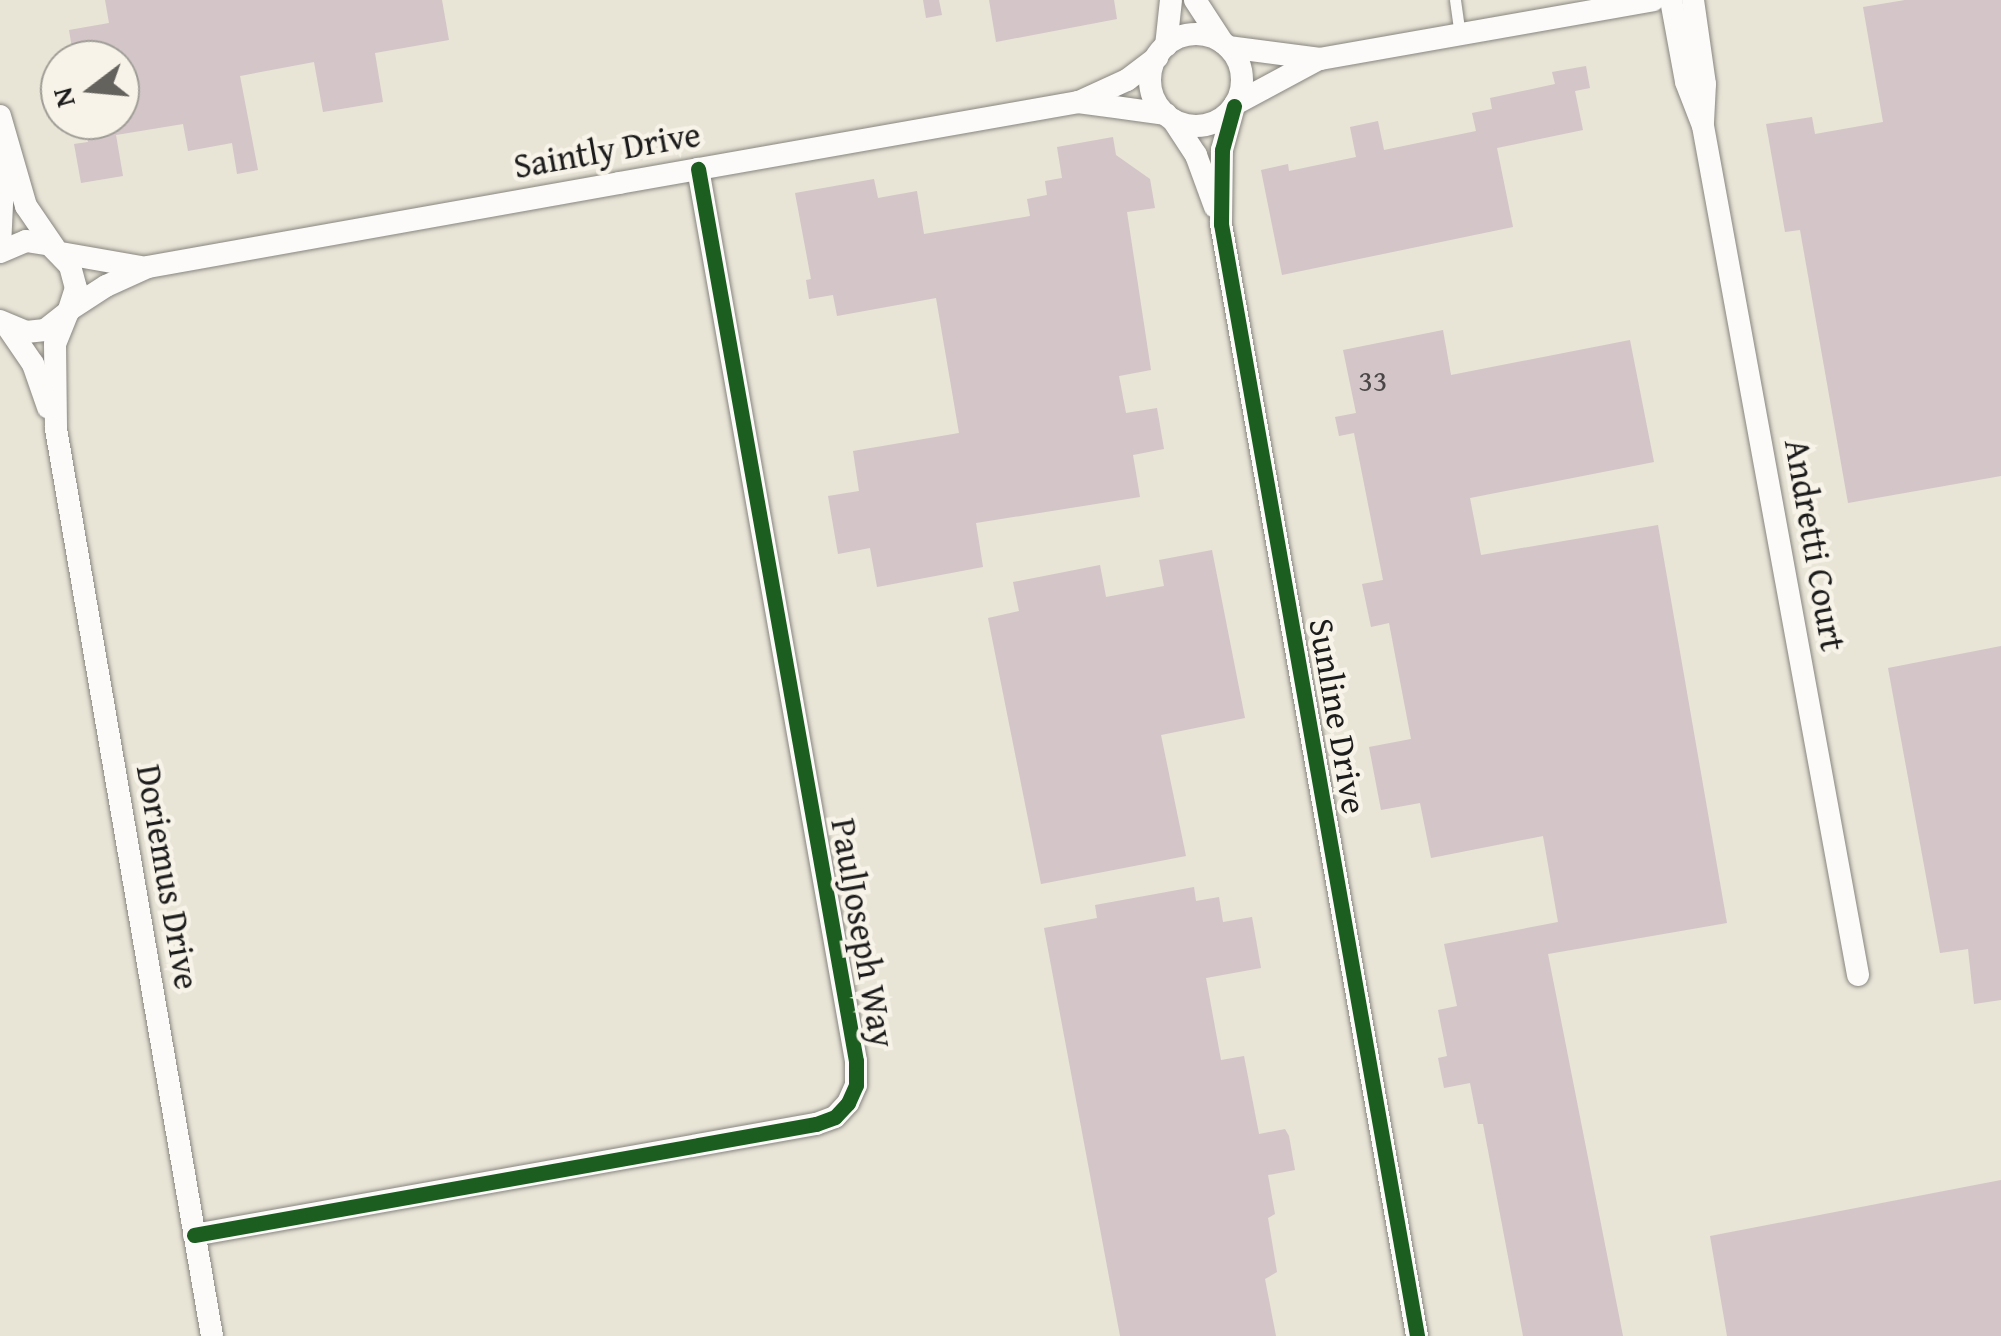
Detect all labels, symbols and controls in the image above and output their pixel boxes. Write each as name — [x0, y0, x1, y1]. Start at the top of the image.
north arrow — [40, 40, 140, 140]
text: N — [40, 83, 85, 113]
street label: Saintly Drive — [510, 113, 704, 187]
house number: 33 — [1359, 362, 1387, 398]
street label: Andretti Court — [1776, 436, 1854, 654]
street label: Sunline Drive — [1300, 615, 1376, 817]
street label: Doriemus Drive — [128, 761, 208, 993]
street label: PaulJoseph Way — [822, 815, 904, 1051]

